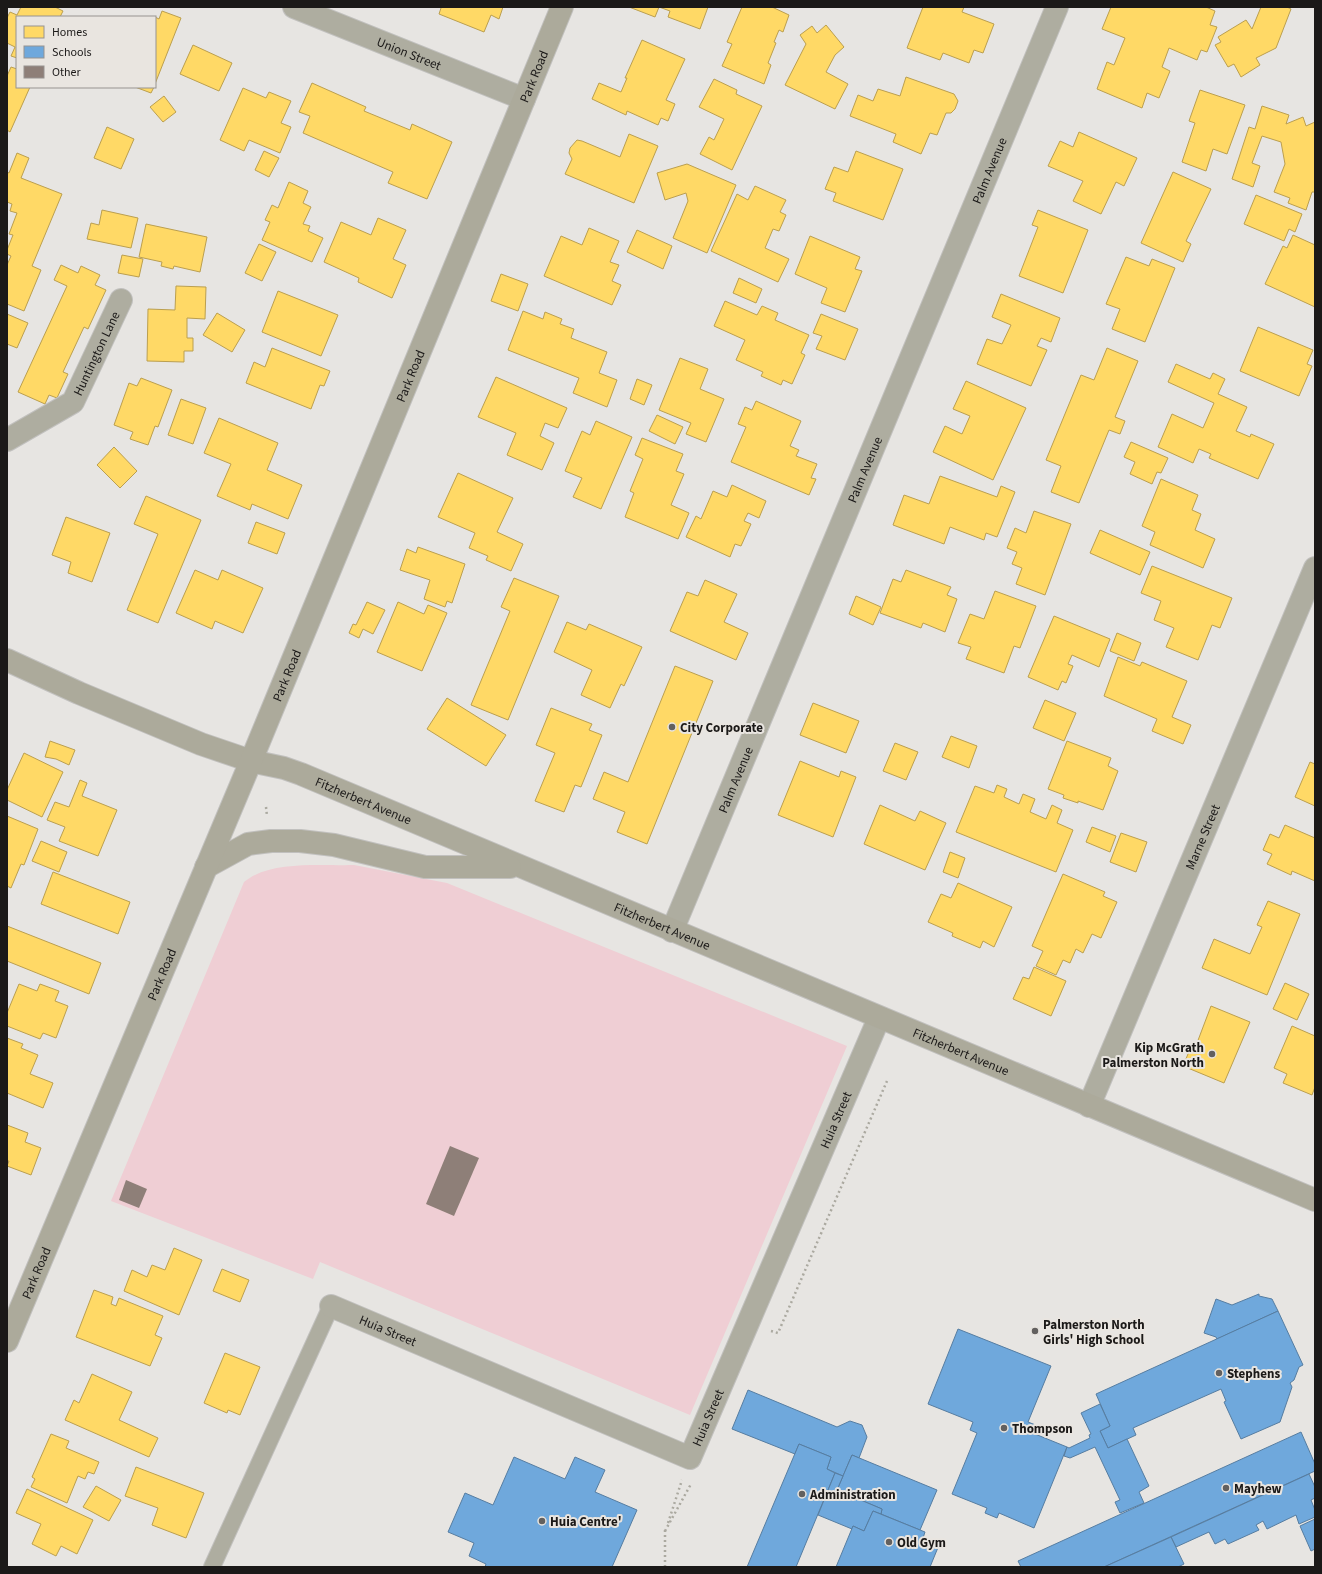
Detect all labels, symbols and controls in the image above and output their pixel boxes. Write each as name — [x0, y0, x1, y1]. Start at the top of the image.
legend — [16, 16, 156, 88]
text: Homes — [52, 24, 87, 41]
street label: Union Street — [374, 33, 444, 75]
text: Schools — [52, 44, 92, 61]
street label: Park Road — [516, 48, 553, 105]
text: Other — [52, 64, 82, 81]
street label: Palm Avenue — [968, 135, 1012, 207]
street label: Huntington Lane — [69, 309, 124, 399]
street label: Park Road — [392, 347, 430, 405]
street label: Palm Avenue — [843, 434, 887, 506]
street label: Park Road — [269, 647, 306, 704]
place label: City Corporate — [680, 719, 763, 737]
marker: City Corporate — [667, 722, 677, 732]
street label: Palm Avenue — [714, 744, 758, 816]
street label: Fitzherbert Avenue — [312, 773, 414, 829]
street label: Marne Street — [1181, 801, 1225, 873]
street label: Fitzherbert Avenue — [611, 899, 713, 955]
street label: Park Road — [143, 946, 181, 1003]
street label: Fitzherbert Avenue — [910, 1024, 1012, 1080]
place label: Kip McGrath Palmerston North — [1102, 1039, 1204, 1072]
marker: Kip McGrath Palmerston North — [1207, 1049, 1217, 1059]
street label: Huia Street — [816, 1088, 857, 1152]
street label: Park Road — [18, 1244, 56, 1302]
street label: Huia Street — [356, 1311, 420, 1351]
place label: Palmerston North Girls' High School — [1043, 1316, 1145, 1349]
marker: Palmerston North Girls' High School — [1030, 1326, 1040, 1336]
place label: Stephens — [1227, 1365, 1280, 1383]
marker: Stephens — [1214, 1368, 1224, 1378]
street label: Huia Street — [688, 1386, 729, 1449]
place label: Thompson — [1012, 1420, 1073, 1438]
marker: Thompson — [999, 1423, 1009, 1433]
place label: Mayhew — [1234, 1480, 1282, 1498]
marker: Mayhew — [1221, 1483, 1231, 1493]
place label: Administration — [809, 1486, 896, 1504]
marker: Administration — [797, 1489, 807, 1499]
place label: Huia Centre' — [550, 1513, 622, 1531]
marker: Huia Centre' — [537, 1516, 547, 1526]
place label: Old Gym — [897, 1534, 946, 1552]
marker: Old Gym — [884, 1537, 894, 1547]

